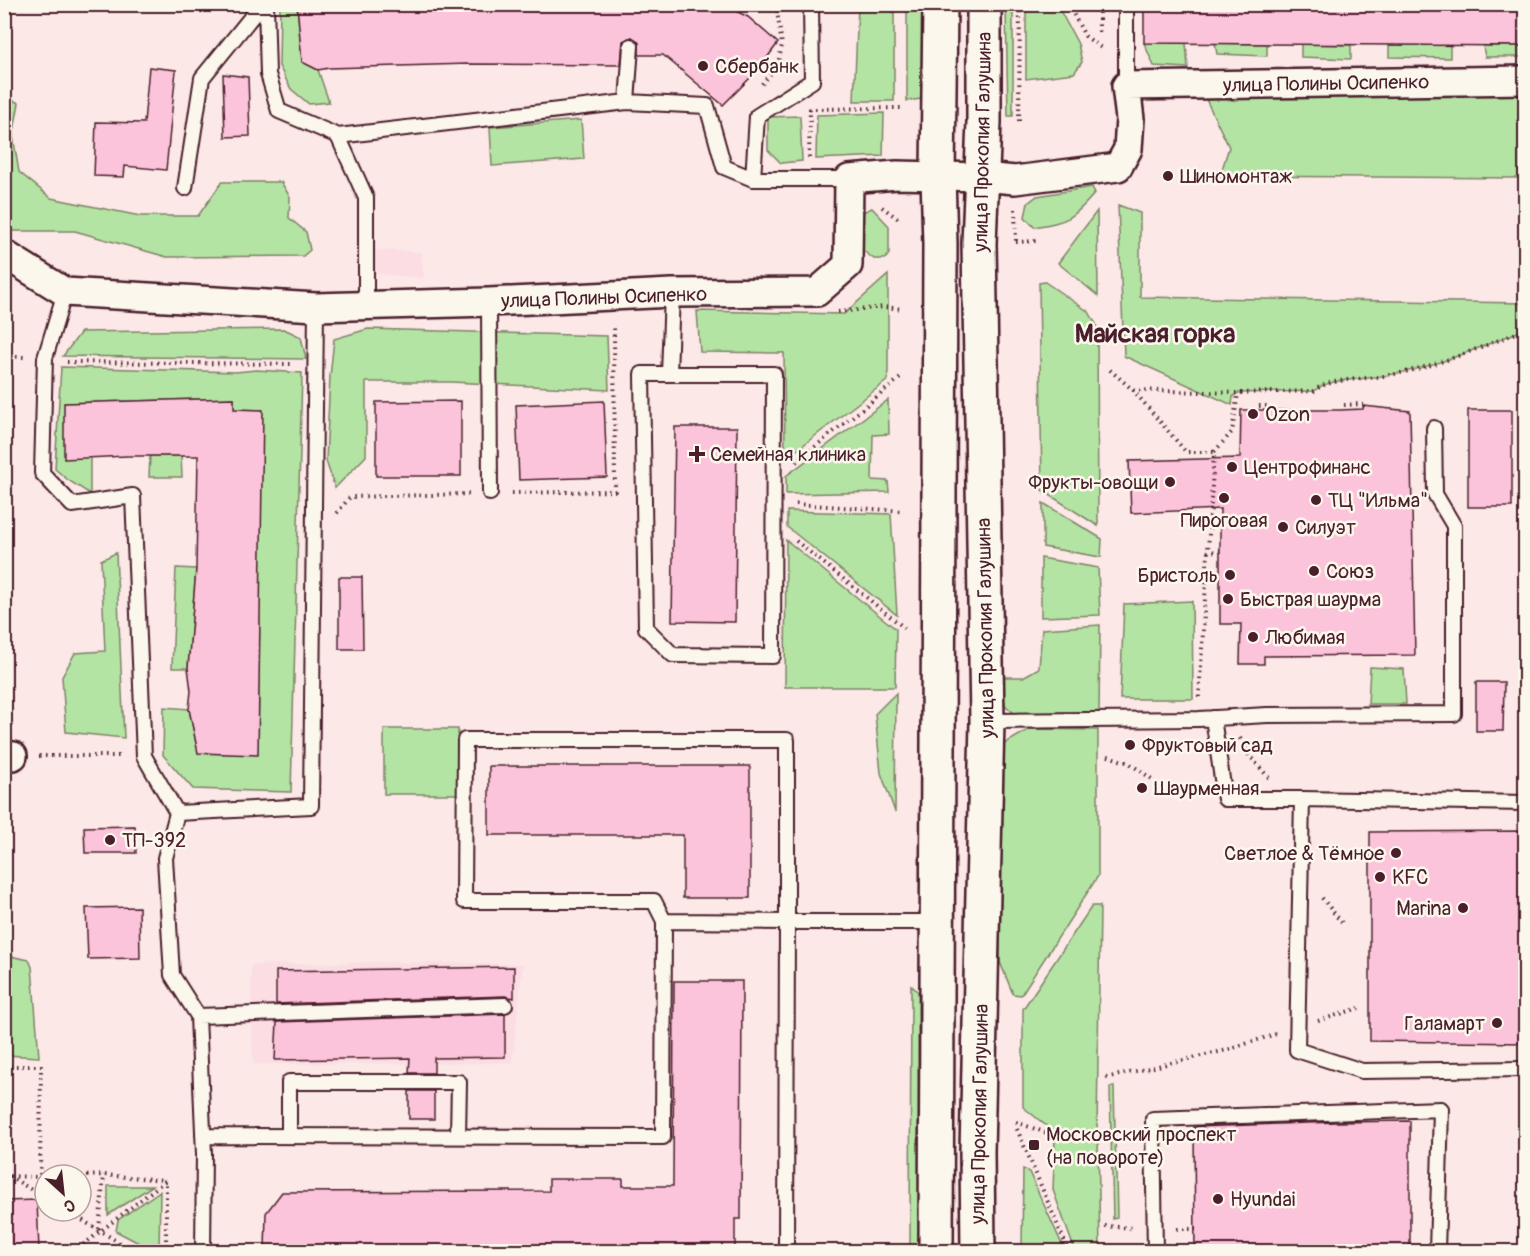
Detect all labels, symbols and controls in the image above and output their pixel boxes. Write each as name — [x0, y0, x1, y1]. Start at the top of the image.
street label: улица Прокопия Галушина — [968, 32, 997, 253]
place label: Сбербанк — [715, 54, 799, 79]
marker: Сбербанк — [696, 59, 710, 73]
street label: улица Полины Осипенко — [1222, 69, 1430, 98]
place label: Шиномонтаж — [1180, 164, 1292, 189]
marker: Шиномонтаж — [1161, 169, 1175, 183]
street label: улица Полины Осипенко — [499, 281, 708, 314]
district label: Майская горка — [1075, 318, 1235, 350]
place label: Ozon — [1265, 402, 1310, 427]
marker: Ozon — [1246, 407, 1260, 421]
place label: Семейная клиника — [710, 442, 866, 467]
marker: Семейная клиника — [688, 445, 706, 463]
place label: Центрофинанс — [1244, 455, 1371, 480]
marker: Центрофинанс — [1225, 460, 1239, 474]
place label: Фрукты-овощи — [1029, 470, 1158, 495]
marker: Фрукты-овощи — [1163, 475, 1177, 489]
place label: ТЦ "Ильма" — [1328, 488, 1428, 513]
marker: Пироговая — [1217, 491, 1231, 505]
marker: ТЦ "Ильма" — [1309, 493, 1323, 507]
place label: Пироговая — [1180, 508, 1268, 533]
place label: Силуэт — [1295, 515, 1356, 540]
street label: улица Прокопия Галушина — [971, 518, 1000, 739]
marker: Силуэт — [1276, 520, 1290, 534]
place label: Союз — [1326, 559, 1374, 584]
place label: Бристоль — [1137, 563, 1218, 588]
marker: Союз — [1307, 564, 1321, 578]
marker: Бристоль — [1223, 568, 1237, 582]
place label: Быстрая шаурма — [1240, 587, 1381, 612]
marker: Быстрая шаурма — [1221, 592, 1235, 606]
place label: Любимая — [1264, 625, 1345, 650]
marker: Любимая — [1246, 630, 1260, 644]
place label: Фруктовый сад — [1142, 733, 1273, 758]
marker: Фруктовый сад — [1123, 738, 1137, 752]
place label: Шаурменная — [1154, 776, 1259, 801]
marker: Шаурменная — [1135, 781, 1149, 795]
place label: ТП-392 — [122, 828, 186, 853]
marker: ТП-392 — [103, 833, 117, 847]
place label: Светлое & Тёмное — [1224, 841, 1384, 866]
marker: Светлое & Тёмное — [1389, 846, 1403, 860]
place label: KFC — [1392, 865, 1428, 890]
marker: KFC — [1373, 870, 1387, 884]
place label: Marina — [1396, 896, 1451, 921]
marker: Marina — [1456, 901, 1470, 915]
street label: улица Прокопия Галушина — [965, 1004, 994, 1225]
place label: Галамарт — [1404, 1011, 1485, 1036]
marker: Галамарт — [1490, 1016, 1504, 1030]
place label: Московский проспект (на повороте) — [1046, 1122, 1236, 1170]
marker: Московский проспект (на повороте) — [1027, 1138, 1041, 1152]
north arrow — [33, 1163, 93, 1223]
place label: Hyundai — [1230, 1187, 1295, 1212]
marker: Hyundai — [1211, 1192, 1225, 1206]
text: С — [60, 1194, 78, 1217]

